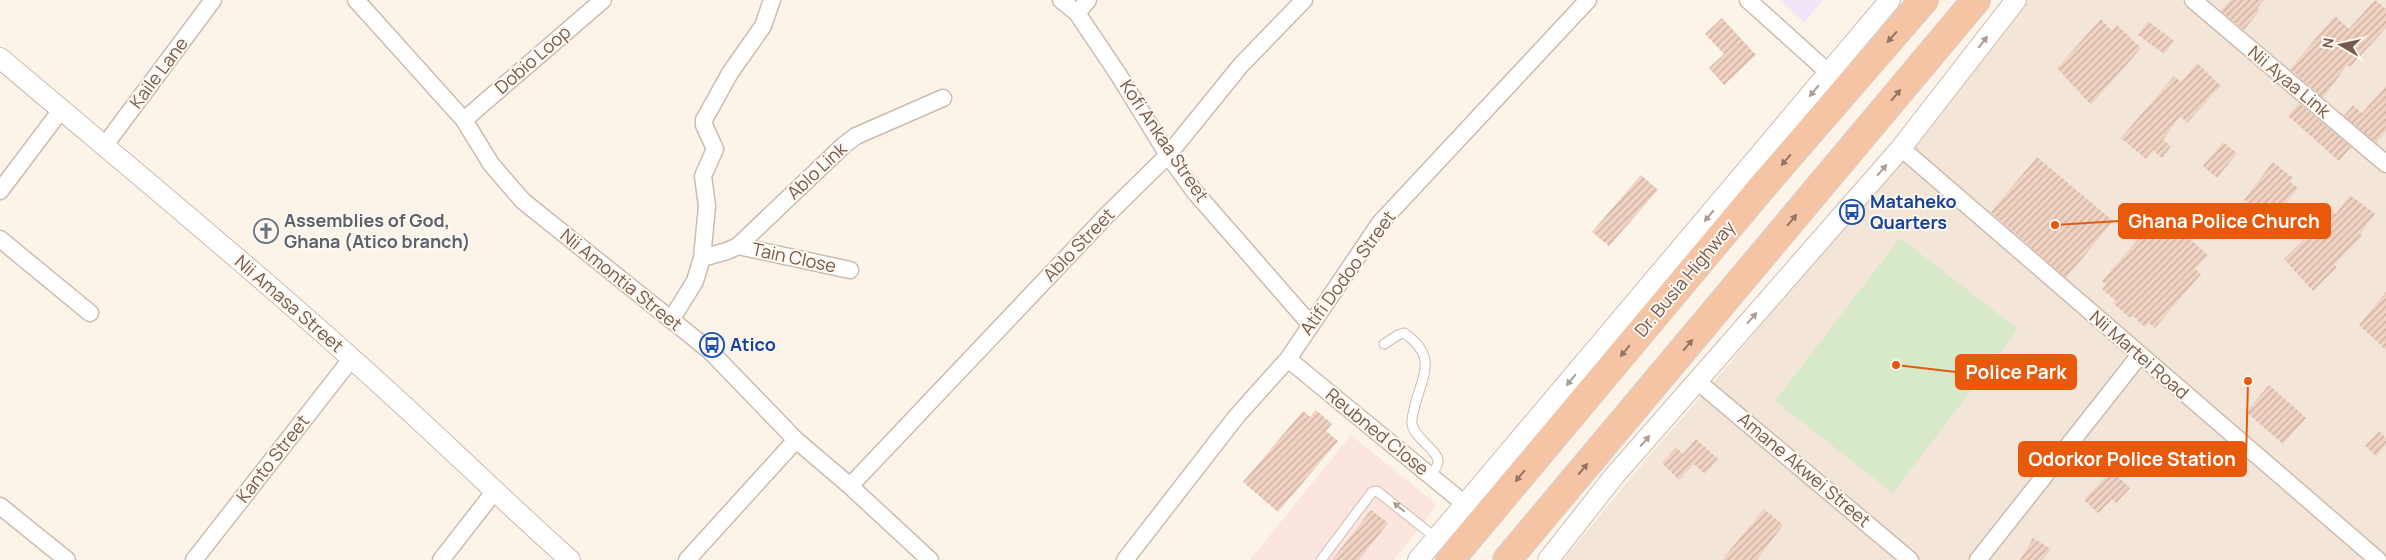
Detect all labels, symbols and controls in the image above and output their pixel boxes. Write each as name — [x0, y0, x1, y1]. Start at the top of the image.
street label: Dobio Loop — [489, 20, 575, 99]
north arrow — [2316, 20, 2366, 70]
one-way arrow — [1886, 30, 1898, 42]
street label: Kaile Lane — [123, 32, 193, 113]
one-way arrow — [1978, 35, 1988, 49]
street label: Nii Ayaa Link — [2244, 41, 2334, 123]
street label: Kofi Ankaa Street — [1115, 75, 1215, 206]
one-way arrow — [1808, 85, 1819, 98]
one-way arrow — [1890, 90, 1902, 102]
street label: Ablo Link — [781, 136, 852, 204]
one-way arrow — [1780, 153, 1792, 165]
one-way arrow — [1876, 164, 1888, 176]
place label: Mataheko Quarters — [1870, 189, 1957, 234]
bus stop icon: Mataheko Quarters — [1839, 199, 1865, 225]
street label: Ablo Street — [1037, 202, 1119, 286]
callout: Ghana Police Church — [2119, 204, 2330, 238]
street label: Atifi Dodoo Street — [1294, 205, 1400, 339]
place label: Assemblies of God, Ghana (Atico branch) — [284, 208, 470, 253]
text: Ghana Police Church — [2128, 208, 2320, 234]
one-way arrow — [1704, 209, 1715, 222]
street label: Dr. Busia Highway — [1629, 215, 1740, 341]
one-way arrow — [1786, 215, 1798, 227]
church icon: Assemblies of God, Ghana (Atico branch) — [253, 218, 279, 244]
street label: Nii Amontia Street — [556, 223, 688, 336]
street label: Tain Close — [750, 236, 839, 278]
street label: Nii Amasa Street — [230, 249, 349, 357]
street label: Nii Martei Road — [2085, 305, 2194, 404]
one-way arrow — [1746, 312, 1757, 324]
bus stop icon: Atico — [699, 332, 725, 358]
place label: Atico — [730, 332, 776, 356]
one-way arrow — [1682, 339, 1693, 352]
one-way arrow — [1620, 345, 1631, 357]
callout: Police Park — [1956, 355, 2076, 389]
text: Police Park — [1966, 359, 2067, 385]
one-way arrow — [1565, 374, 1576, 387]
street label: Reubned Close — [1321, 382, 1434, 480]
street label: Amane Akwei Street — [1733, 407, 1876, 532]
street label: Kanto Street — [230, 409, 314, 507]
one-way arrow — [1640, 434, 1651, 447]
callout: Odorkor Police Station — [2019, 442, 2246, 476]
text: Odorkor Police Station — [2028, 446, 2236, 472]
one-way arrow — [1577, 463, 1588, 475]
one-way arrow — [1515, 469, 1526, 482]
one-way arrow — [1393, 502, 1405, 513]

